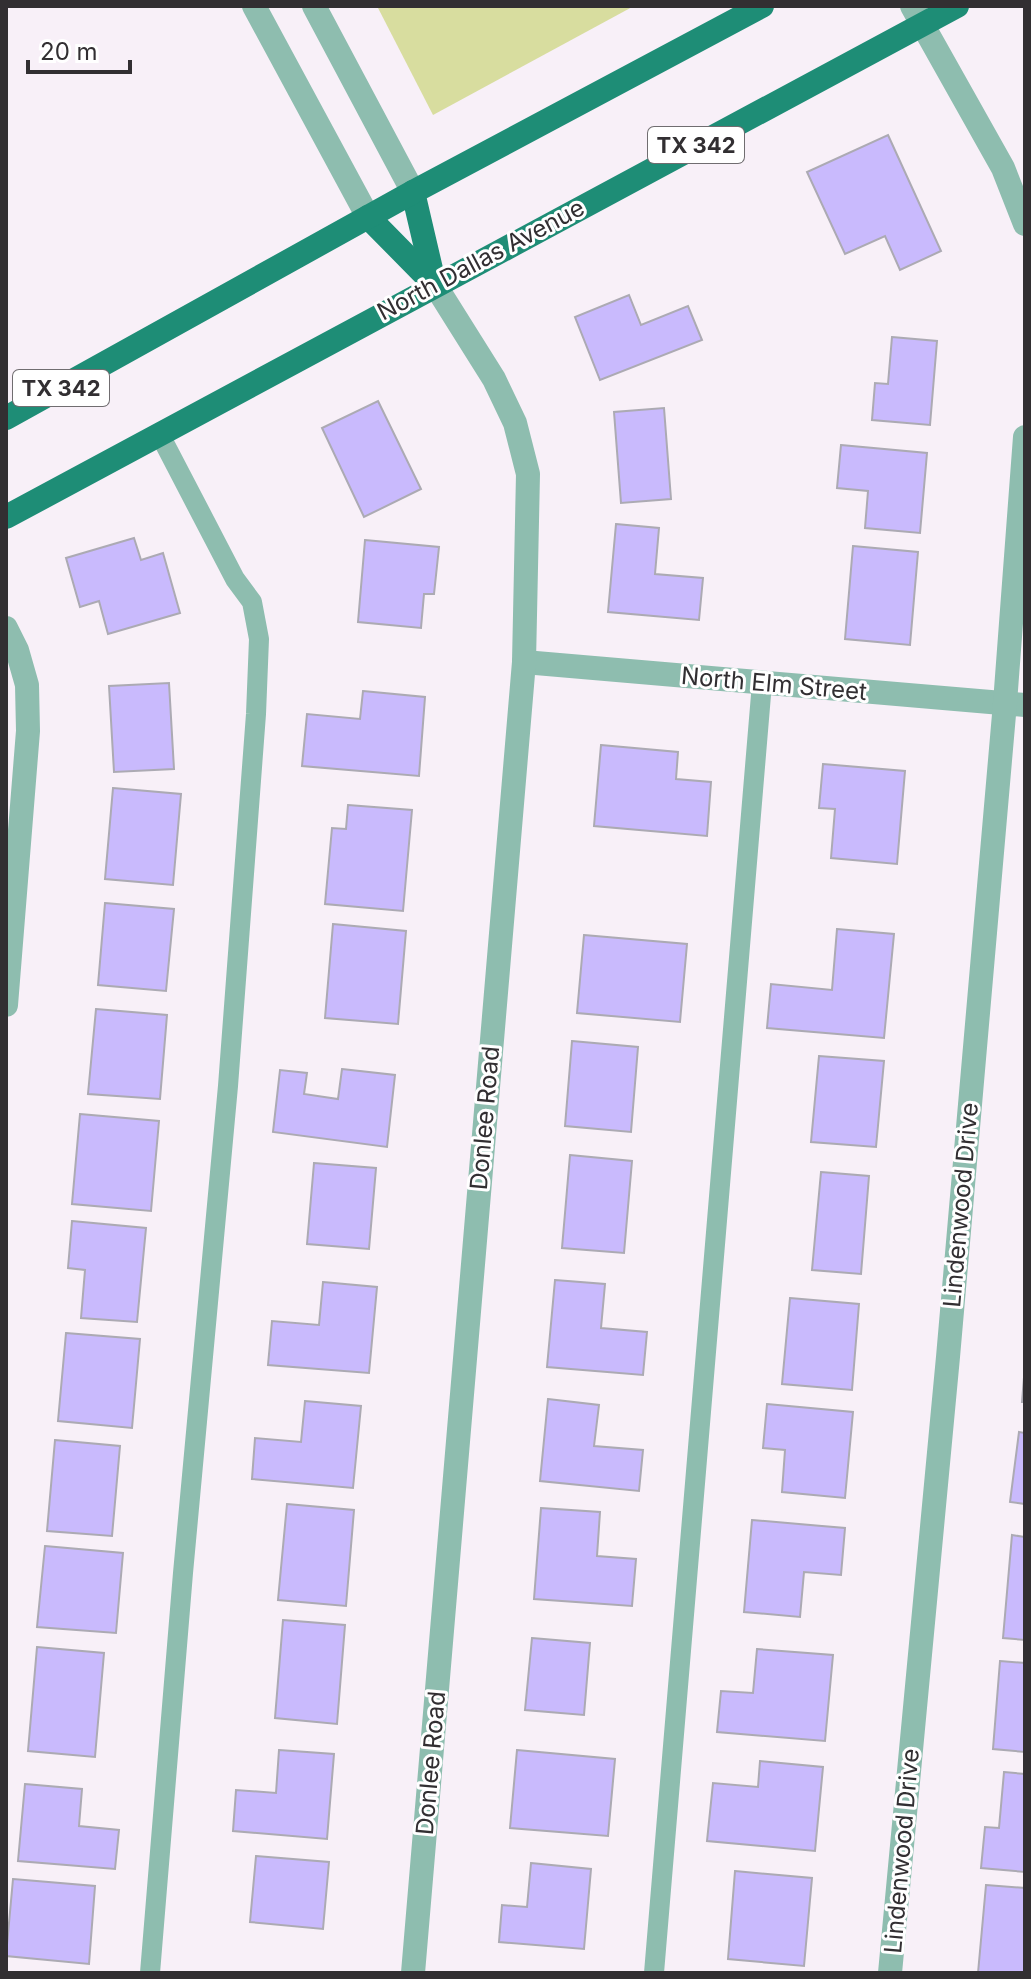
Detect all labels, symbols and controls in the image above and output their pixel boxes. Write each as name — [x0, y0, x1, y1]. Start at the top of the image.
scale bar — [28, 24, 130, 74]
text: 20 m — [40, 37, 98, 66]
road number: TX 342 — [648, 127, 744, 163]
street label: North Dallas Avenue — [372, 193, 589, 326]
road number: TX 342 — [13, 370, 109, 406]
street label: North Elm Street — [680, 661, 868, 706]
street label: Donlee Road — [464, 1045, 505, 1191]
street label: Lindenwood Drive — [937, 1101, 984, 1309]
street label: Donlee Road — [410, 1690, 451, 1836]
street label: Lindenwood Drive — [878, 1747, 925, 1955]

